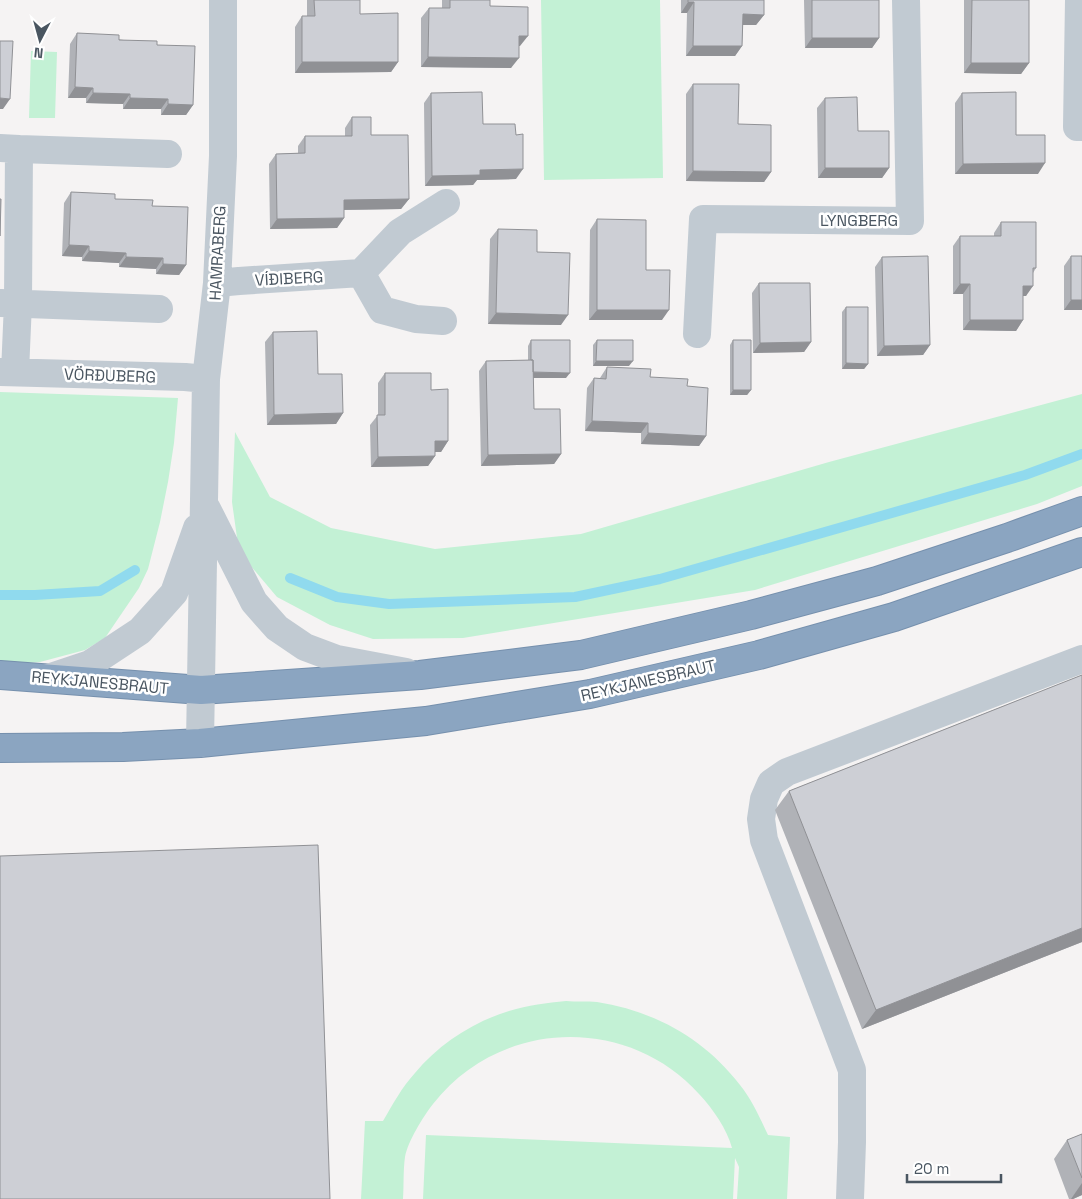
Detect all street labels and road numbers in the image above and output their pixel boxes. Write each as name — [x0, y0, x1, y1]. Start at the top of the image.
street label: HAMRABERG — [205, 205, 230, 301]
street label: LYNGBERG — [820, 210, 898, 231]
street label: VÍÐIBERG — [254, 266, 324, 291]
street label: VÖRÐUBERG — [64, 363, 156, 388]
street label: REYKJANESBRAUT — [579, 655, 718, 706]
street label: REYKJANESBRAUT — [30, 666, 169, 699]

